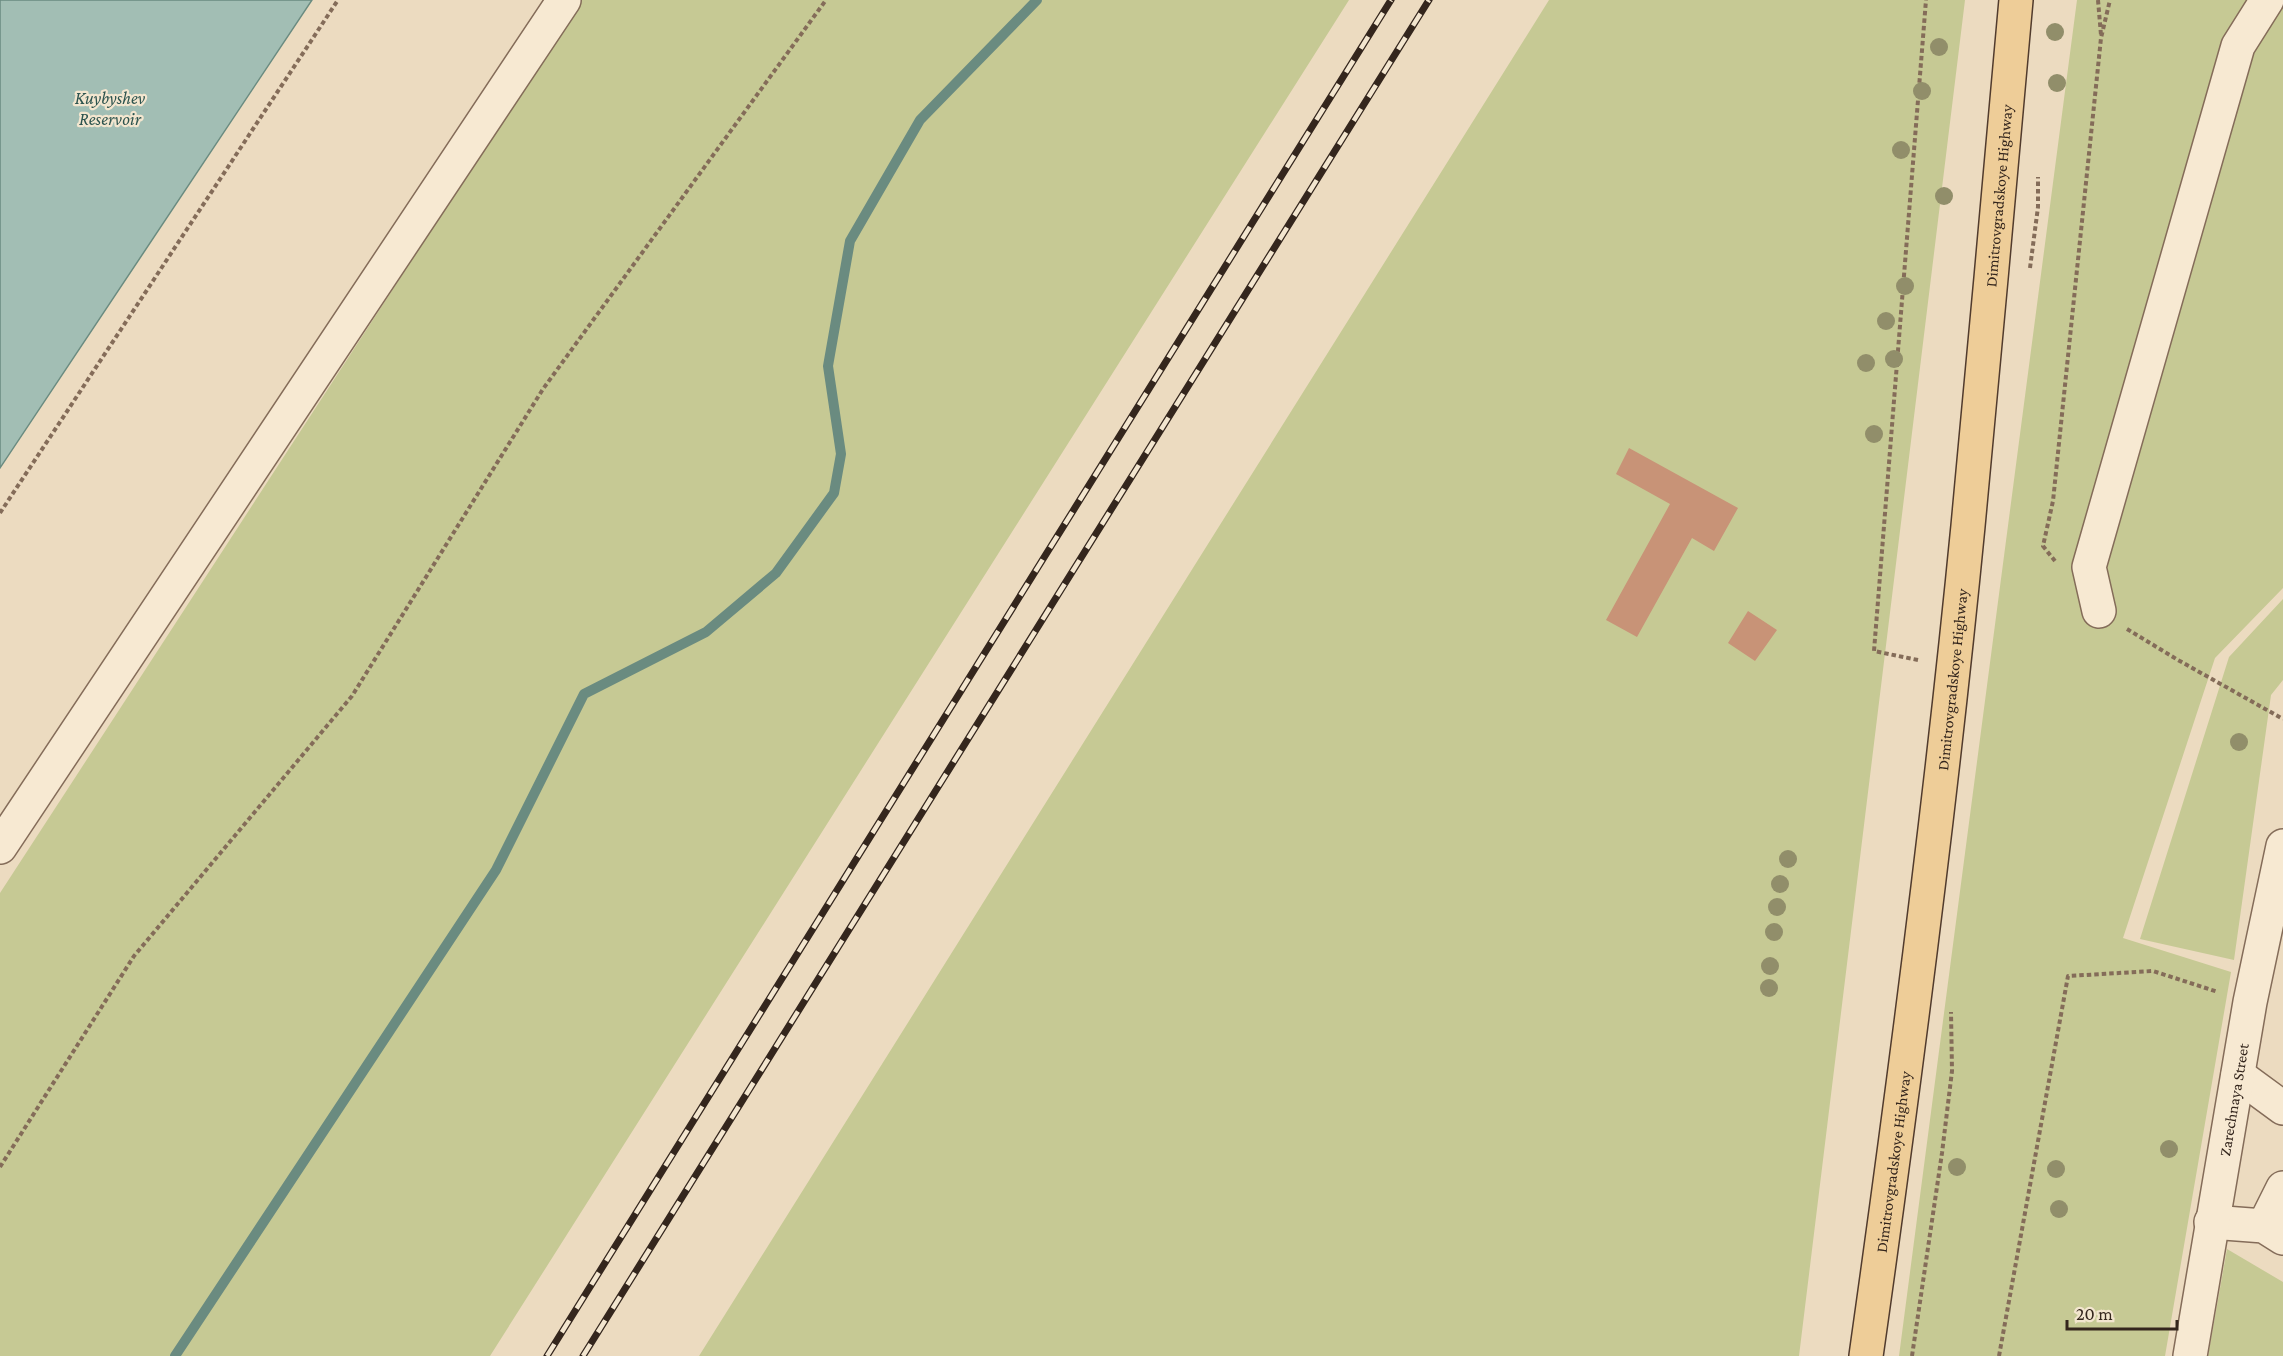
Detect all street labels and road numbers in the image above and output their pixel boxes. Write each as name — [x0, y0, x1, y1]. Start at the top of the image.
street label: Dimitrovgradskoye Highway — [1982, 103, 2017, 288]
street label: Dimitrovgradskoye Highway — [1934, 587, 1972, 771]
street label: Zarechnaya Street — [2216, 1041, 2252, 1158]
street label: Dimitrovgradskoye Highway — [1873, 1069, 1915, 1254]

